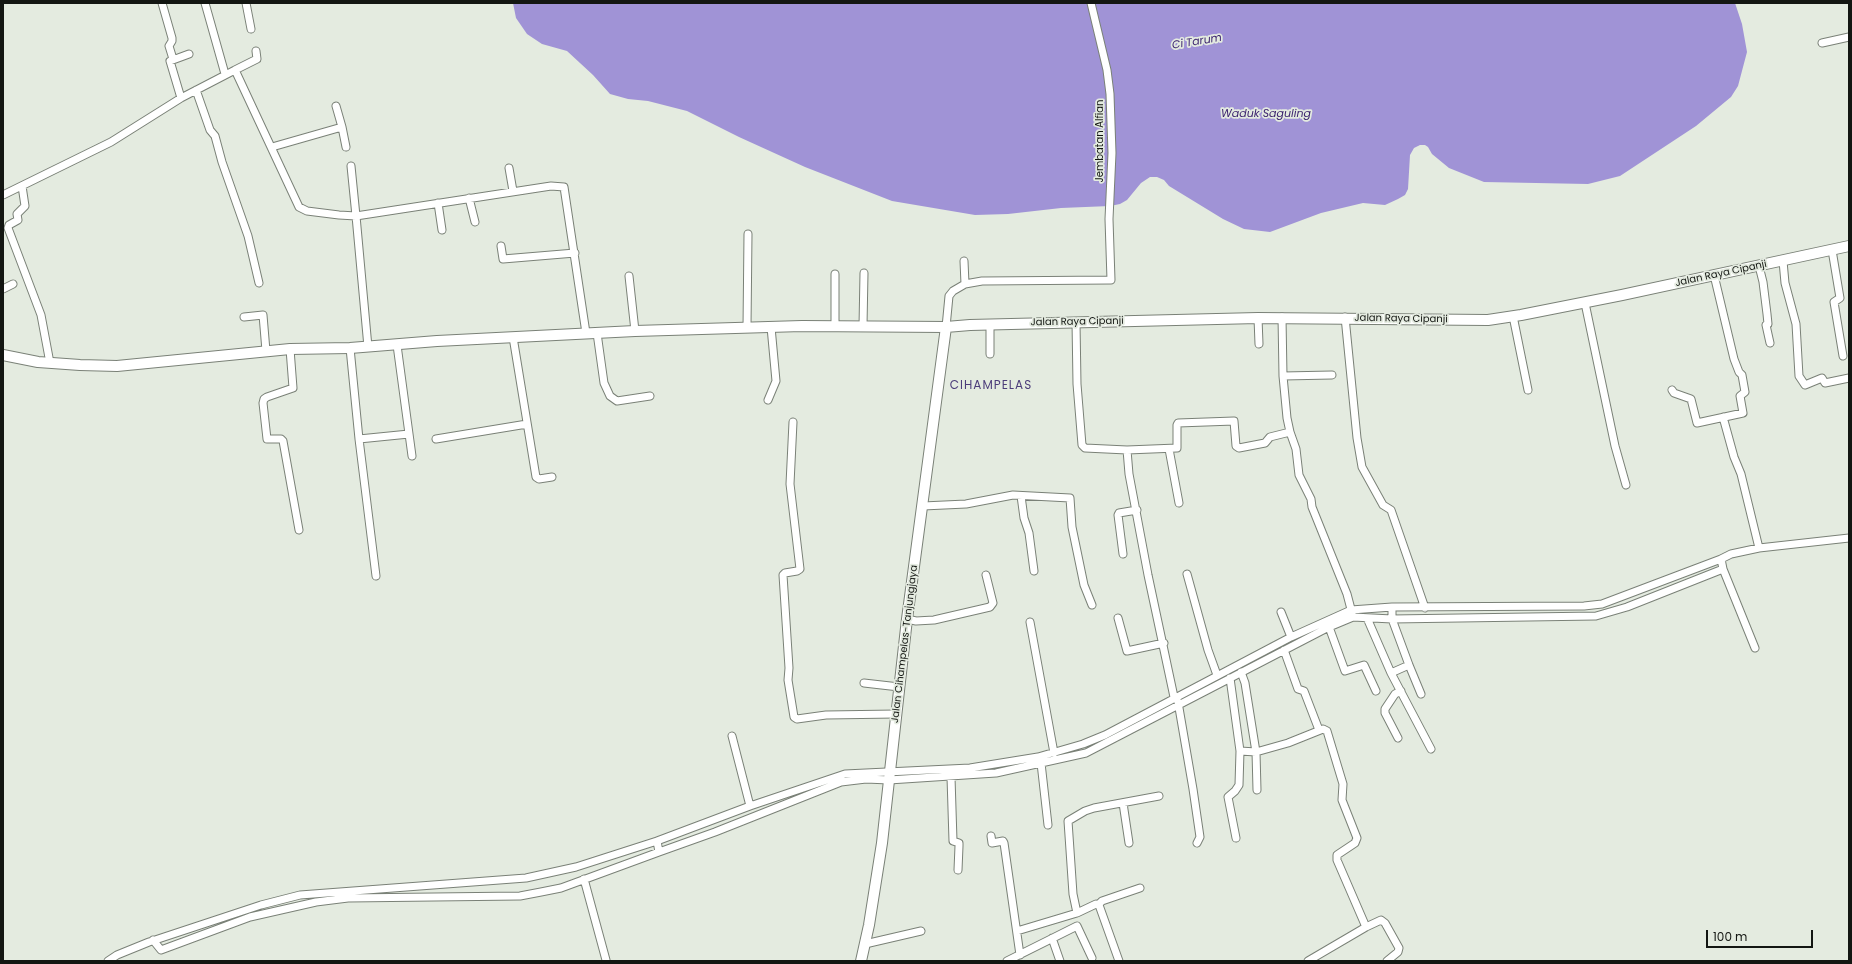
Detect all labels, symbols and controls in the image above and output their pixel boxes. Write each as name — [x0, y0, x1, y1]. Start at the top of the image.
water label: Ci Tarum — [1171, 32, 1223, 52]
street label: Jembatan Alfian — [1094, 100, 1106, 182]
water label: Waduk Saguling — [1221, 107, 1311, 121]
street label: Jalan Raya Cipanji — [1674, 258, 1768, 290]
street label: Jalan Raya Cipanji — [1354, 312, 1448, 326]
street label: Jalan Raya Cipanji — [1030, 315, 1124, 329]
district label: CIHAMPELAS — [950, 379, 1032, 393]
street label: Jalan Cihampelas-Tanjungjaya — [889, 564, 921, 724]
scale bar — [1708, 922, 1815, 948]
text: 100 m — [1713, 928, 1747, 945]

